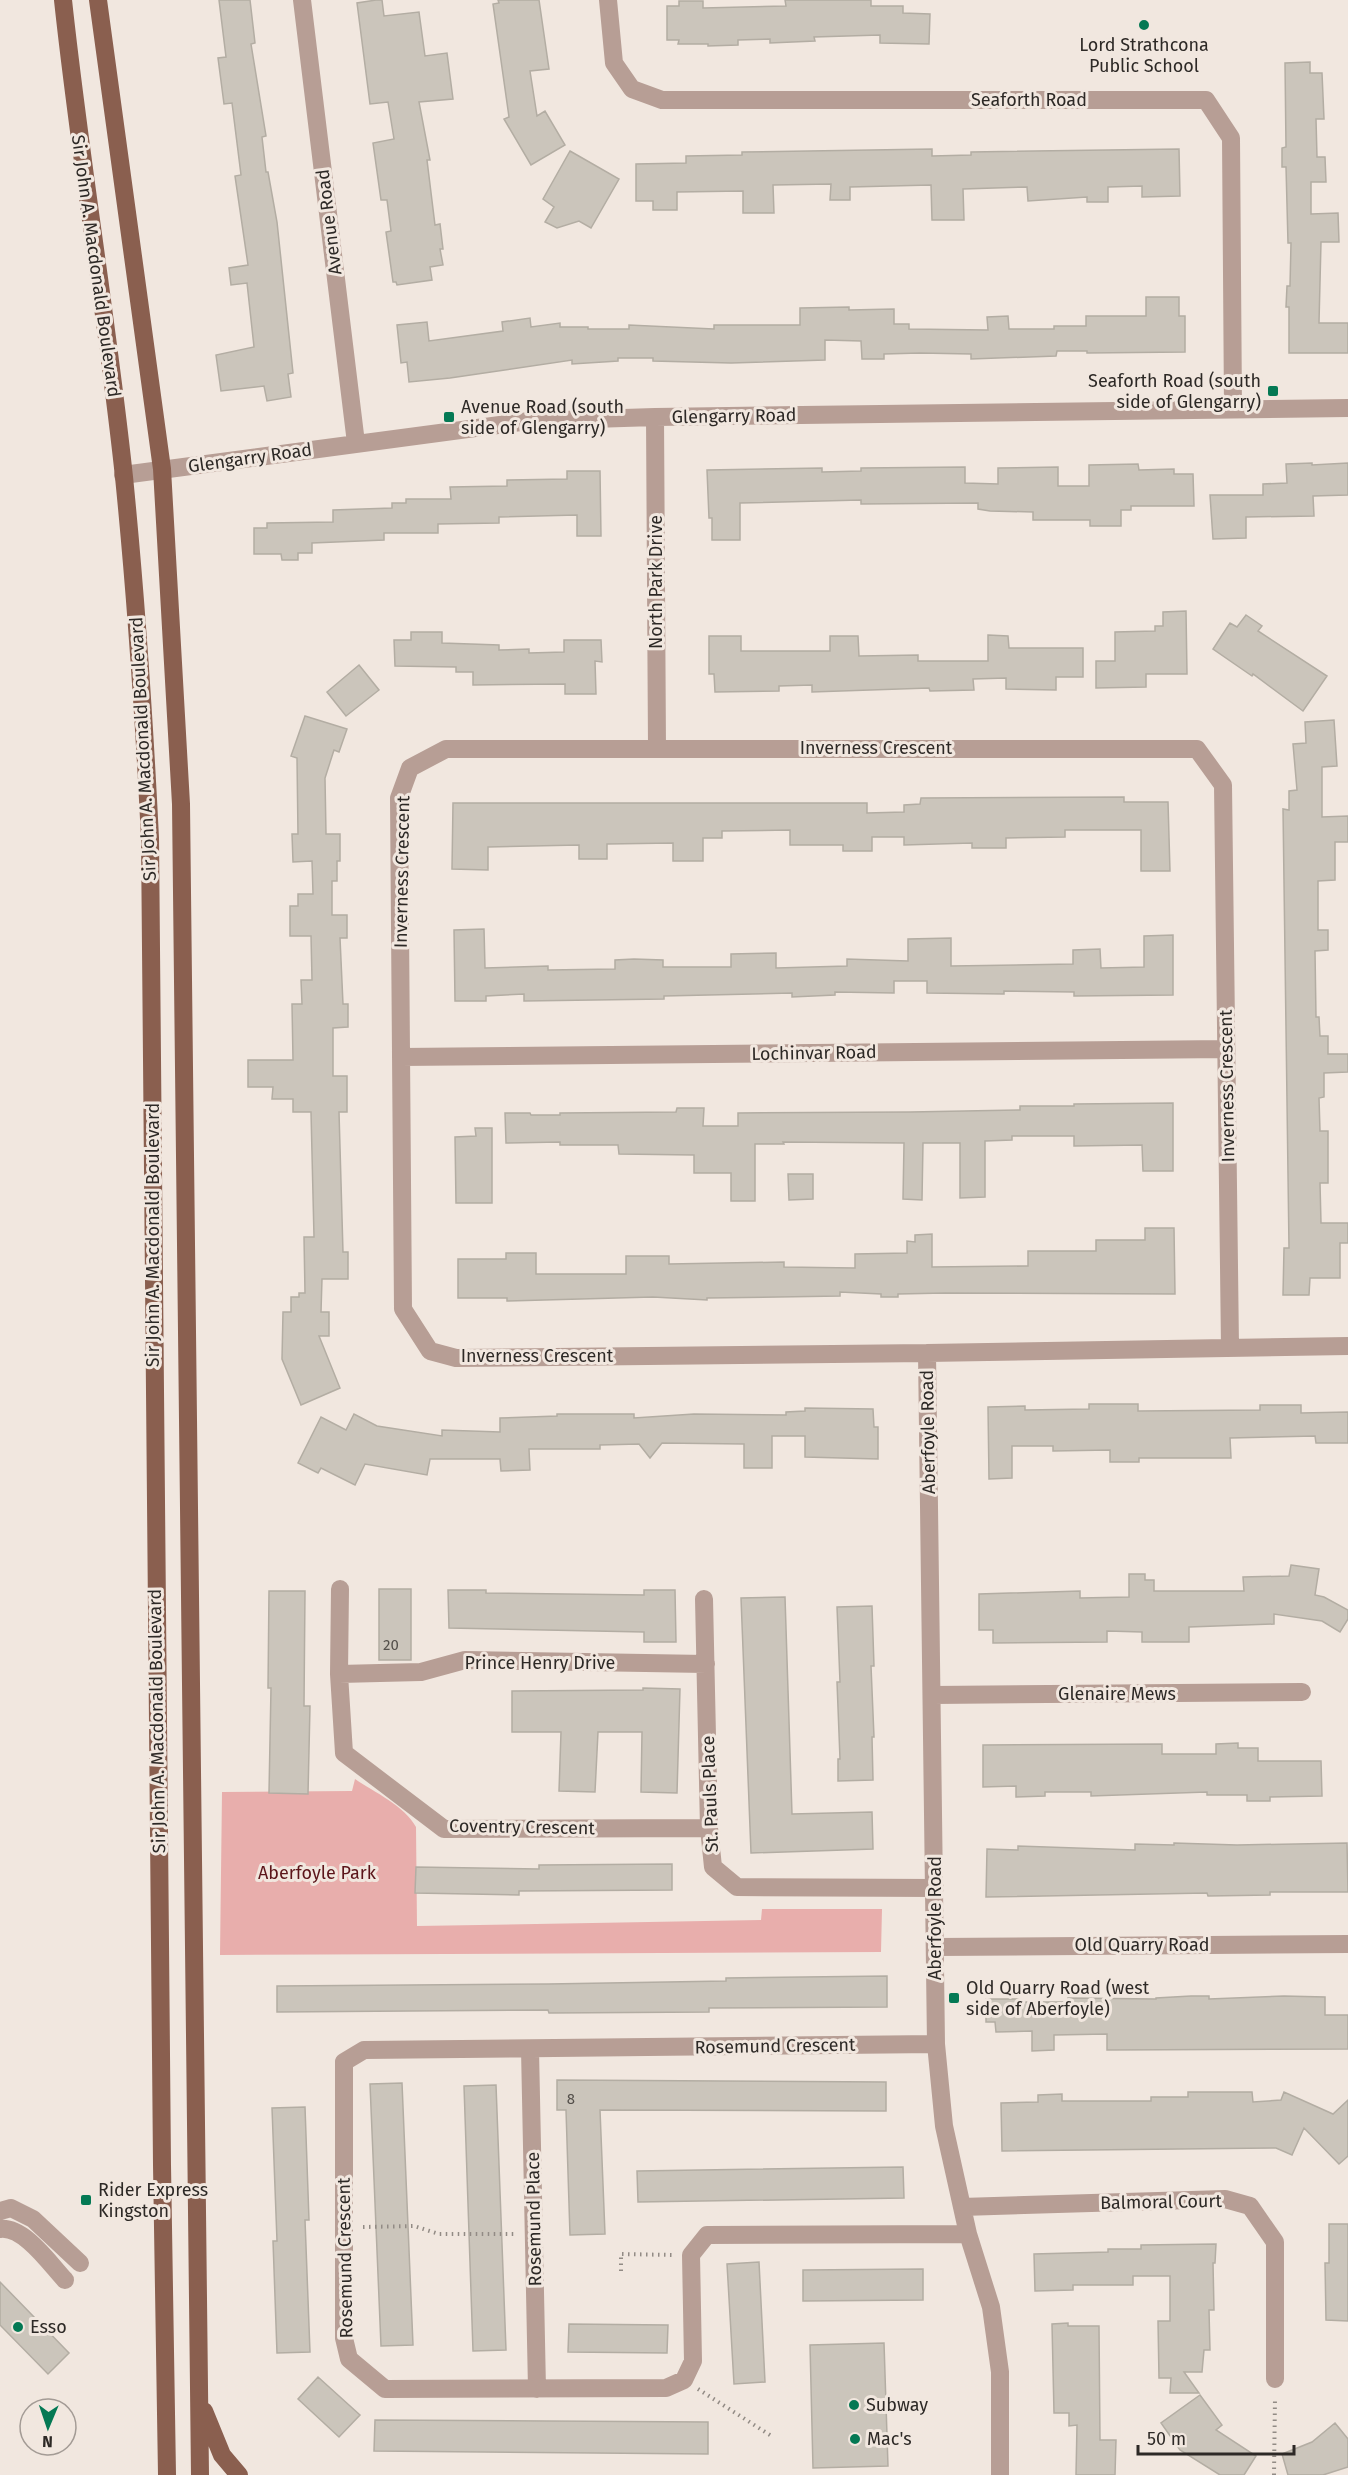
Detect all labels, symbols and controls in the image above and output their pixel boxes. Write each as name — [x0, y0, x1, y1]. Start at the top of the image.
marker: Lord Strathcona Public School — [1137, 18, 1151, 32]
place label: Lord Strathcona Public School — [1079, 34, 1209, 77]
street label: Seaforth Road — [971, 89, 1087, 111]
street label: Sir John A. Macdonald Boulevard — [67, 133, 125, 399]
street label: Avenue Road — [312, 168, 346, 276]
place label: Seaforth Road (south side of Glengarry) — [1088, 370, 1261, 413]
marker: Seaforth Road (south side of Glengarry) — [1266, 384, 1280, 398]
place label: Avenue Road (south side of Glengarry) — [461, 396, 624, 439]
street label: Glengarry Road — [671, 404, 797, 428]
marker: Avenue Road (south side of Glengarry) — [442, 410, 456, 424]
street label: Glengarry Road — [187, 438, 313, 478]
street label: North Park Drive — [645, 515, 667, 649]
street label: Sir John A. Macdonald Boulevard — [125, 616, 161, 882]
street label: Inverness Crescent — [800, 737, 953, 759]
street label: Inverness Crescent — [390, 795, 414, 948]
street label: Inverness Crescent — [1215, 1009, 1239, 1162]
street label: Lochinvar Road — [751, 1041, 877, 1065]
street label: Sir John A. Macdonald Boulevard — [142, 1103, 164, 1367]
street label: Inverness Crescent — [461, 1345, 614, 1367]
street label: Aberfoyle Road — [916, 1370, 940, 1494]
street label: Sir John A. Macdonald Boulevard — [144, 1589, 170, 1853]
house number: 20 — [383, 1636, 399, 1654]
street label: Prince Henry Drive — [465, 1652, 615, 1674]
street label: Glenaire Mews — [1058, 1683, 1176, 1705]
street label: St. Pauls Place — [697, 1735, 723, 1853]
street label: Coventry Crescent — [449, 1815, 596, 1839]
street label: Aberfoyle Road — [924, 1856, 946, 1980]
park label: Aberfoyle Park — [258, 1862, 377, 1884]
street label: Old Quarry Road — [1075, 1934, 1209, 1956]
place label: Old Quarry Road (west side of Aberfoyle) — [966, 1977, 1150, 2020]
marker: Old Quarry Road (west side of Aberfoyle) — [947, 1991, 961, 2005]
street label: Rosemund Crescent — [694, 2034, 856, 2058]
house number: 8 — [567, 2090, 575, 2108]
street label: Rosemund Place — [522, 2151, 546, 2287]
street label: Rosemund Crescent — [333, 2177, 357, 2339]
place label: Rider Express Kingston — [98, 2179, 208, 2222]
street label: Balmoral Court — [1100, 2190, 1223, 2214]
marker: Rider Express Kingston — [79, 2193, 93, 2207]
place label: Esso — [30, 2316, 67, 2338]
marker: Esso — [11, 2320, 25, 2334]
place label: Subway — [866, 2394, 928, 2416]
north arrow — [18, 2397, 78, 2457]
marker: Subway — [847, 2398, 861, 2412]
scale bar — [1138, 2418, 1294, 2456]
place label: Mac's — [867, 2428, 912, 2450]
text: 50 m — [1147, 2428, 1186, 2450]
text: N — [42, 2432, 53, 2451]
marker: Mac's — [848, 2432, 862, 2446]

